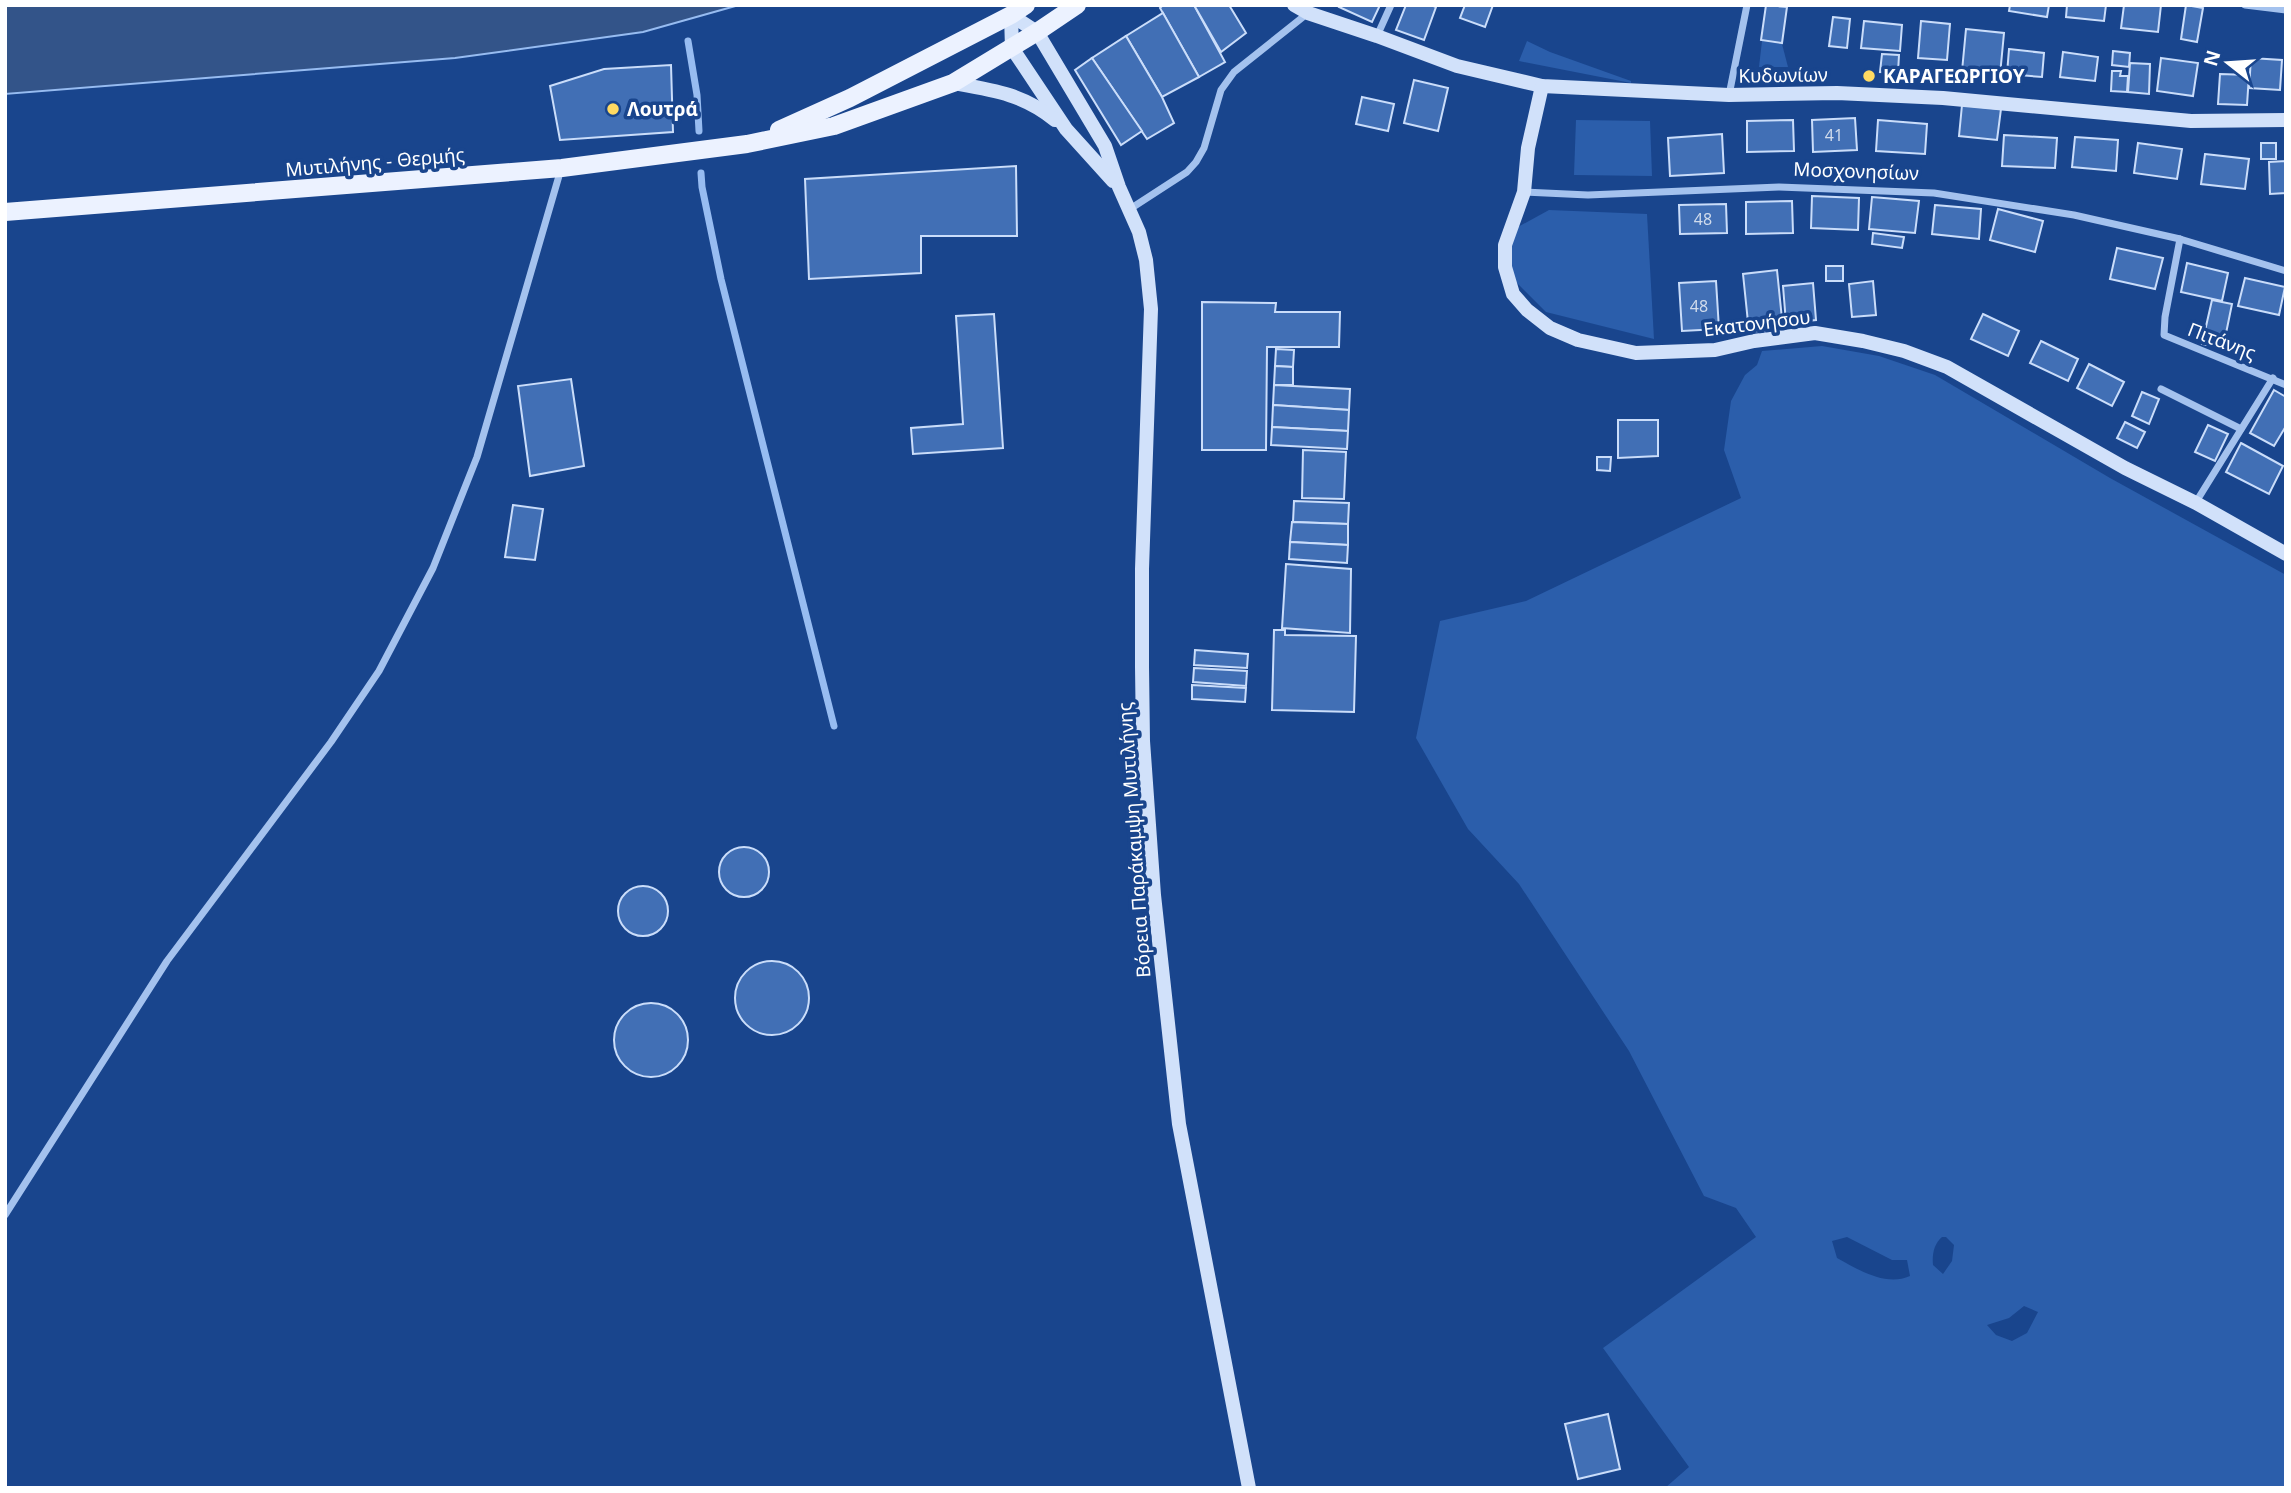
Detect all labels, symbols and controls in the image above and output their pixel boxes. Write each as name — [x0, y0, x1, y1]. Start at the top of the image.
north arrow — [2193, 28, 2263, 98]
text: N — [2197, 47, 2226, 69]
street label: Κυδωνίων — [1738, 61, 1828, 89]
place label: ΚΑΡΑΓΕΩΡΓΙΟΥ — [1883, 63, 2025, 89]
marker: ΚΑΡΑΓΕΩΡΓΙΟΥ — [1861, 68, 1877, 84]
place label: Λουτρά — [627, 96, 698, 122]
marker: Λουτρά — [605, 101, 621, 117]
house number: 41 — [1825, 124, 1843, 146]
street label: Μυτιλήνης - Θερμής — [284, 141, 466, 183]
street label: Μοσχονησίων — [1793, 156, 1920, 186]
house number: 48 — [1694, 208, 1712, 230]
house number: 48 — [1690, 295, 1708, 317]
street label: Εκατονήσου — [1702, 304, 1812, 342]
street label: Πιτάνης — [2184, 316, 2260, 366]
street label: Βόρεια Παράκαμψη Μυτιλήνης — [1111, 701, 1157, 979]

